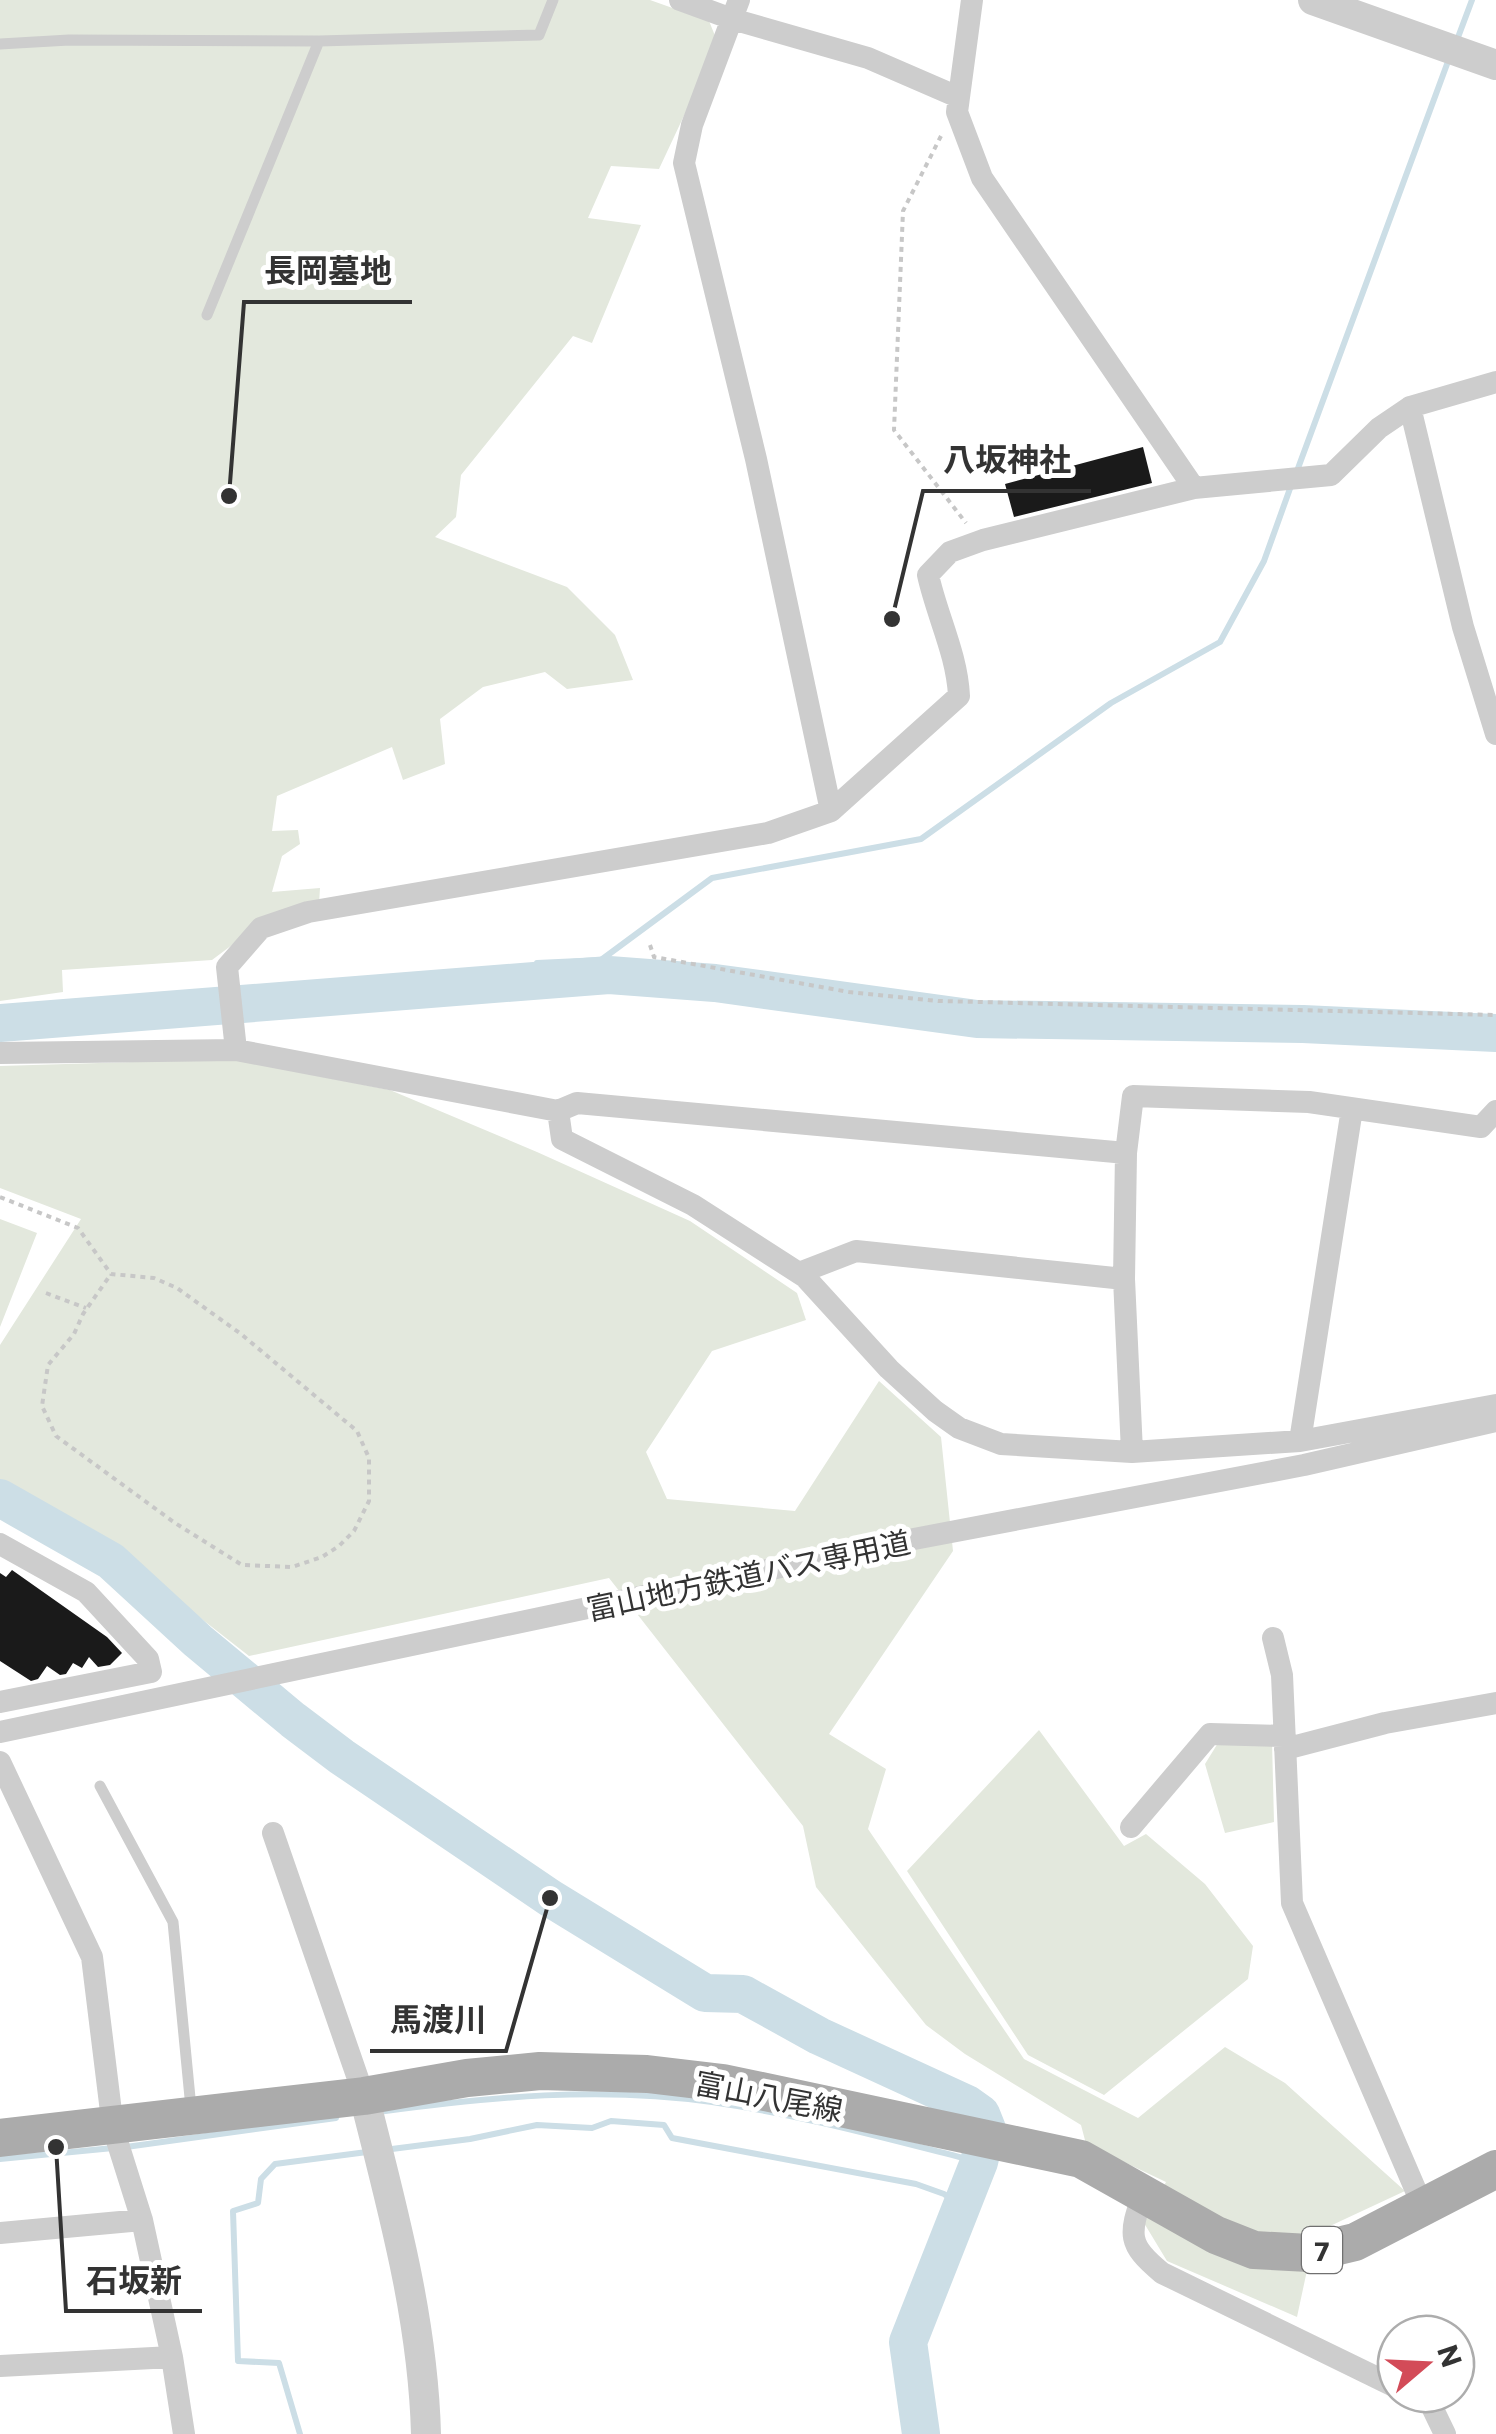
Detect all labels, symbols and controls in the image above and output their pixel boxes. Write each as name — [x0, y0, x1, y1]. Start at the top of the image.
callout: 長岡墓地 — [244, 240, 412, 302]
text: 長岡墓地 — [264, 249, 392, 289]
callout: 八坂神社 — [923, 429, 1091, 491]
text: 八坂神社 — [943, 438, 1071, 478]
street label: 富山地方鉄道バス専用道 — [583, 1522, 913, 1626]
callout: 馬渡川 — [370, 1989, 506, 2051]
text: 馬渡川 — [390, 1998, 486, 2038]
street label: 富山八尾線 — [692, 2063, 846, 2127]
road number: 7 — [1302, 2227, 1342, 2273]
callout: 石坂新 — [66, 2249, 202, 2311]
text: 石坂新 — [86, 2259, 182, 2299]
north arrow — [1376, 2314, 1476, 2414]
text: N — [1431, 2340, 1470, 2371]

